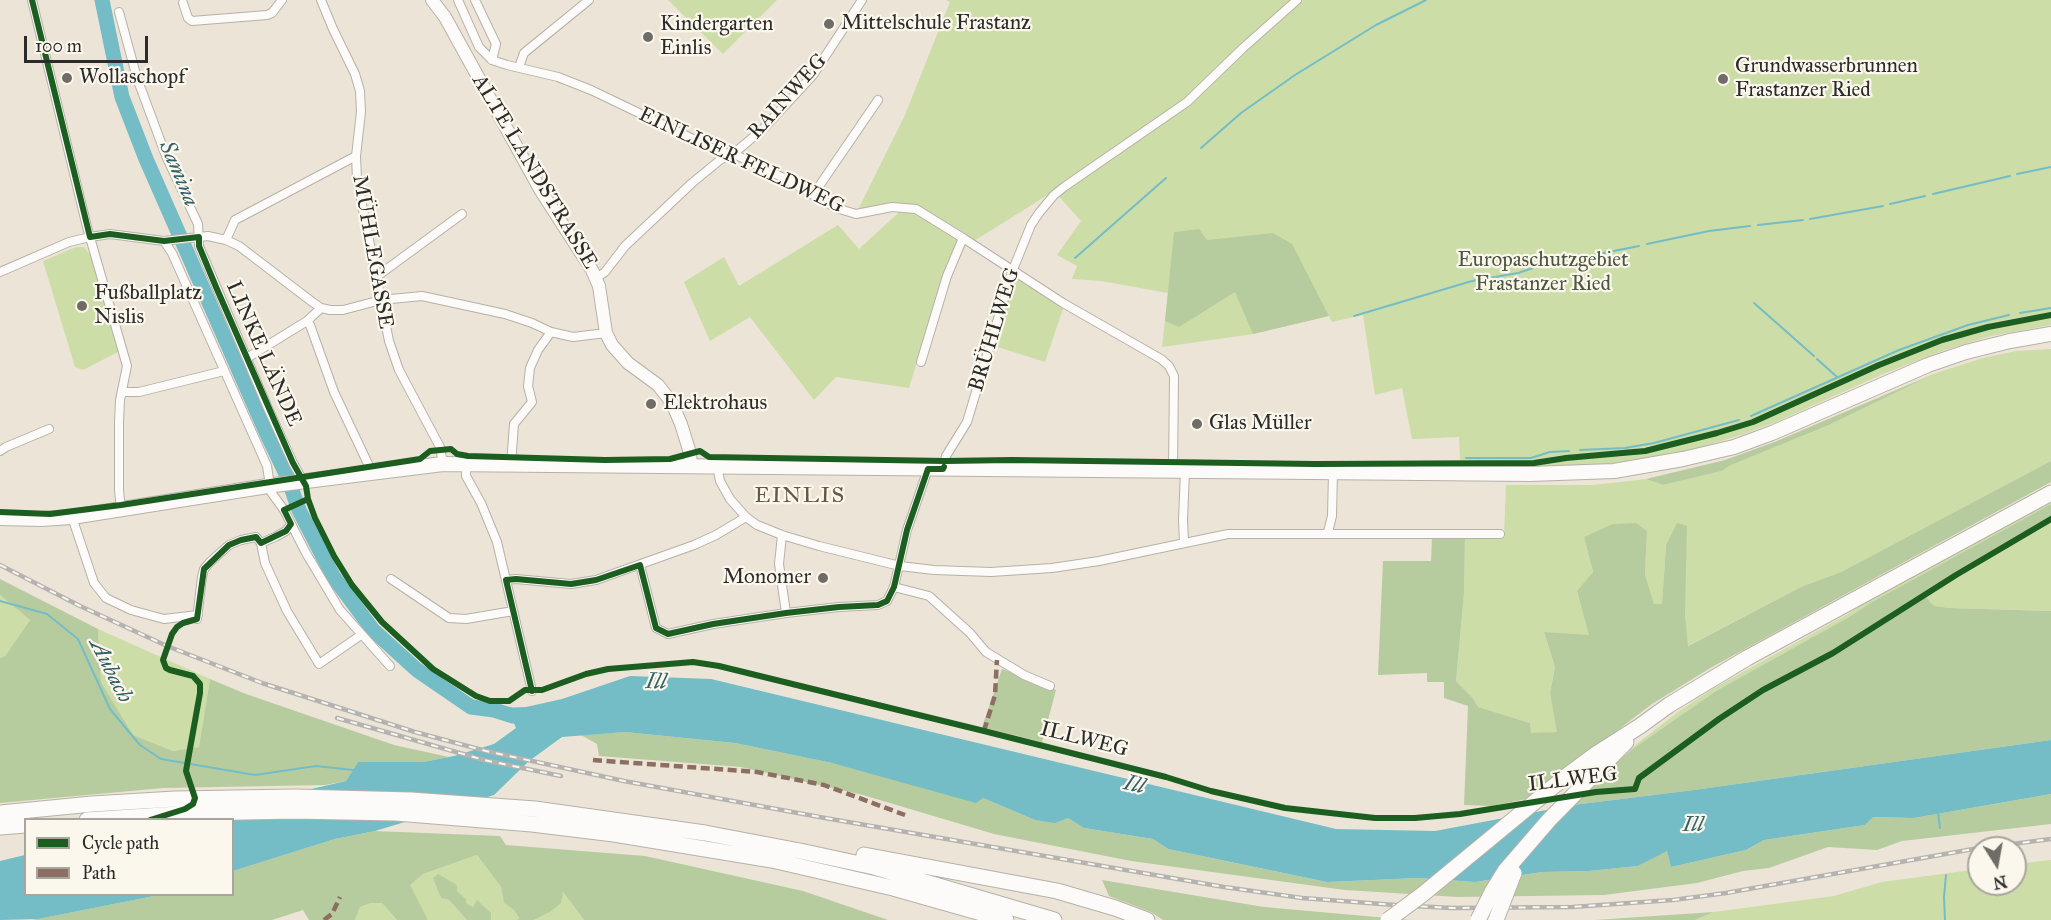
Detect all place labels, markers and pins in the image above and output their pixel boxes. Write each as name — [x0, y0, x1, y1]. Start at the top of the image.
place label: Mittelschule Frastanz — [841, 11, 1031, 37]
place label: Kindergarten Einlis — [660, 12, 773, 62]
marker: Mittelschule Frastanz — [822, 17, 836, 31]
marker: Kindergarten Einlis — [641, 30, 655, 44]
place label: Grundwasserbrunnen Frastanzer Ried — [1735, 54, 1918, 104]
place label: Wollaschopf — [79, 65, 185, 91]
marker: Wollaschopf — [60, 71, 74, 85]
marker: Grundwasserbrunnen Frastanzer Ried — [1716, 72, 1730, 86]
place label: Fußballplatz Nislis — [94, 281, 202, 331]
marker: Fußballplatz Nislis — [75, 299, 89, 313]
place label: Elektrohaus — [663, 391, 767, 417]
marker: Elektrohaus — [644, 397, 658, 411]
place label: Glas Müller — [1209, 411, 1312, 437]
marker: Glas Müller — [1190, 417, 1204, 431]
place label: Monomer — [723, 565, 811, 591]
marker: Monomer — [816, 571, 830, 585]

